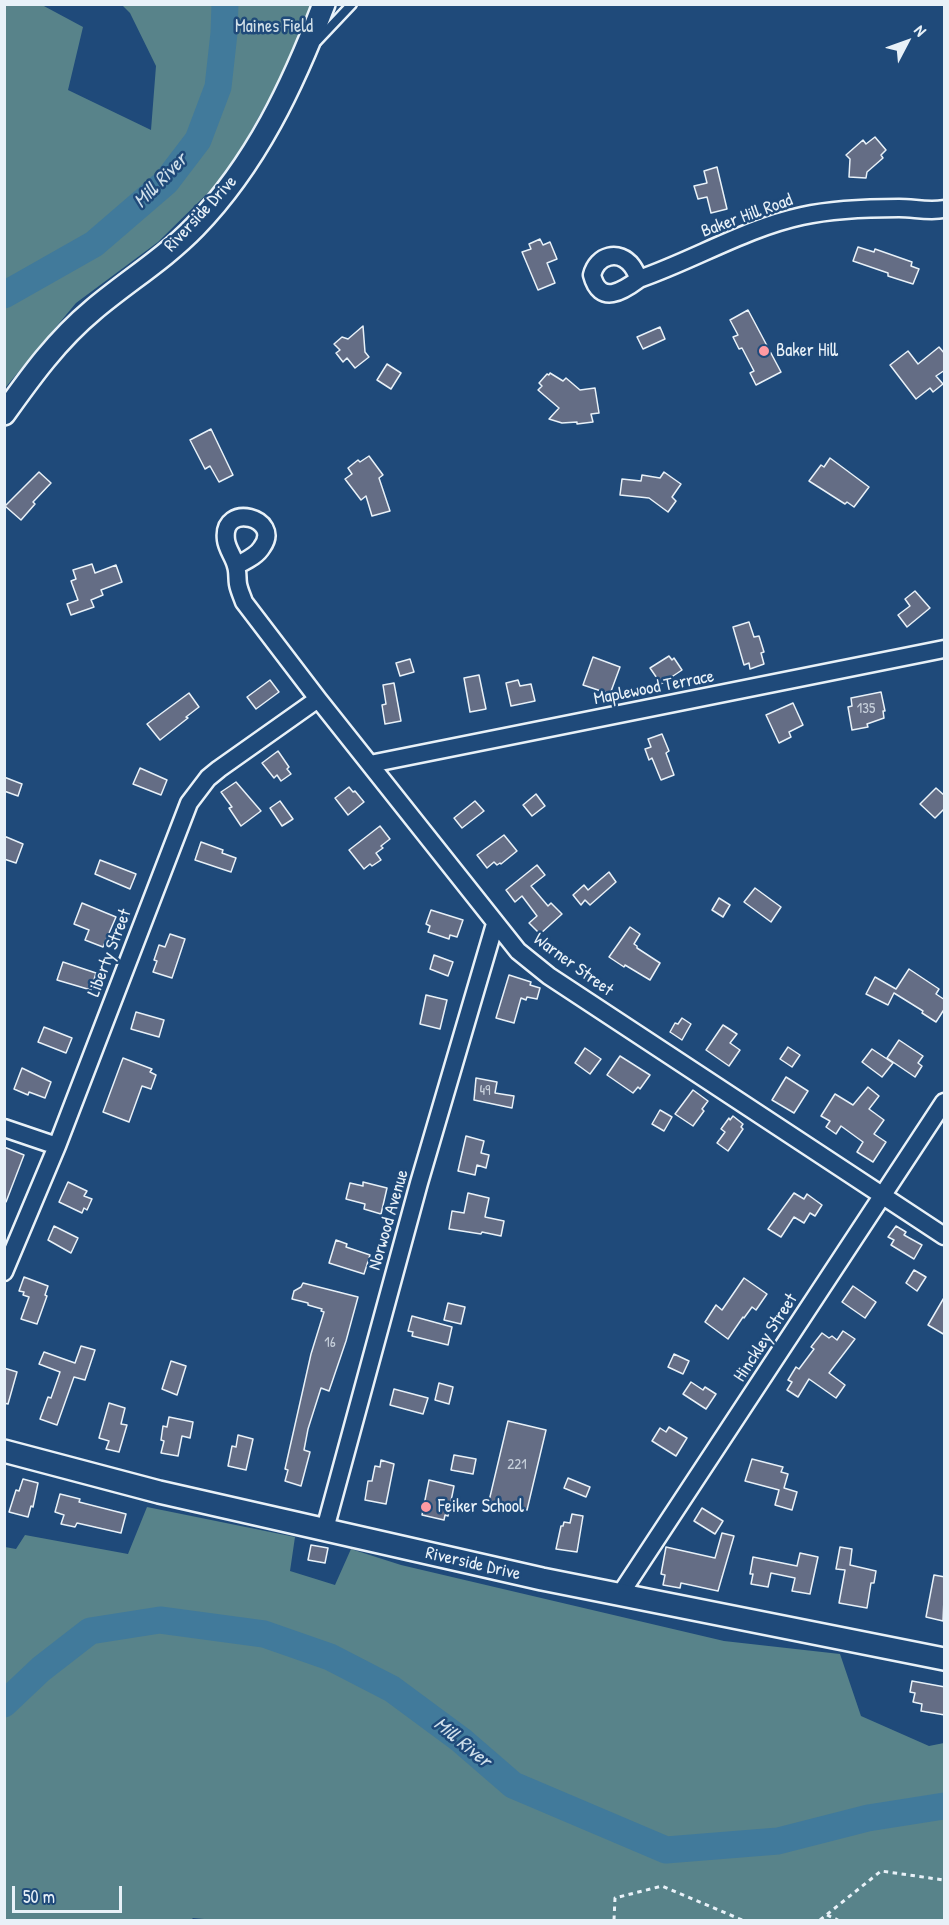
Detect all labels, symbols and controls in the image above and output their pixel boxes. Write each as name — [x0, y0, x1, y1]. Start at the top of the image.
north arrow — [877, 12, 937, 72]
park label: Maines Field — [235, 16, 313, 38]
text: N — [909, 20, 932, 41]
water label: Mill River — [129, 149, 193, 213]
street label: Riverside Drive — [160, 171, 242, 257]
street label: Baker Hill Road — [698, 189, 796, 243]
place label: Baker Hill — [776, 340, 838, 362]
marker: Baker Hill — [757, 344, 771, 358]
street label: Maplewood Terrace — [592, 666, 716, 710]
house number: 135 — [857, 700, 875, 718]
street label: Liberty Street — [83, 906, 137, 1000]
street label: Warner Street — [529, 929, 617, 1001]
house number: 49 — [479, 1082, 491, 1100]
street label: Norwood Avenue — [364, 1167, 414, 1273]
street label: Hinckley Street — [730, 1290, 802, 1386]
house number: 16 — [324, 1334, 336, 1352]
house number: 221 — [507, 1456, 527, 1474]
place label: Feiker School — [438, 1496, 524, 1518]
marker: Feiker School — [419, 1500, 433, 1514]
street label: Riverside Drive — [423, 1543, 523, 1585]
water label: Mill River — [428, 1713, 496, 1773]
scale bar — [15, 1874, 124, 1912]
text: 50 m — [23, 1884, 55, 1909]

